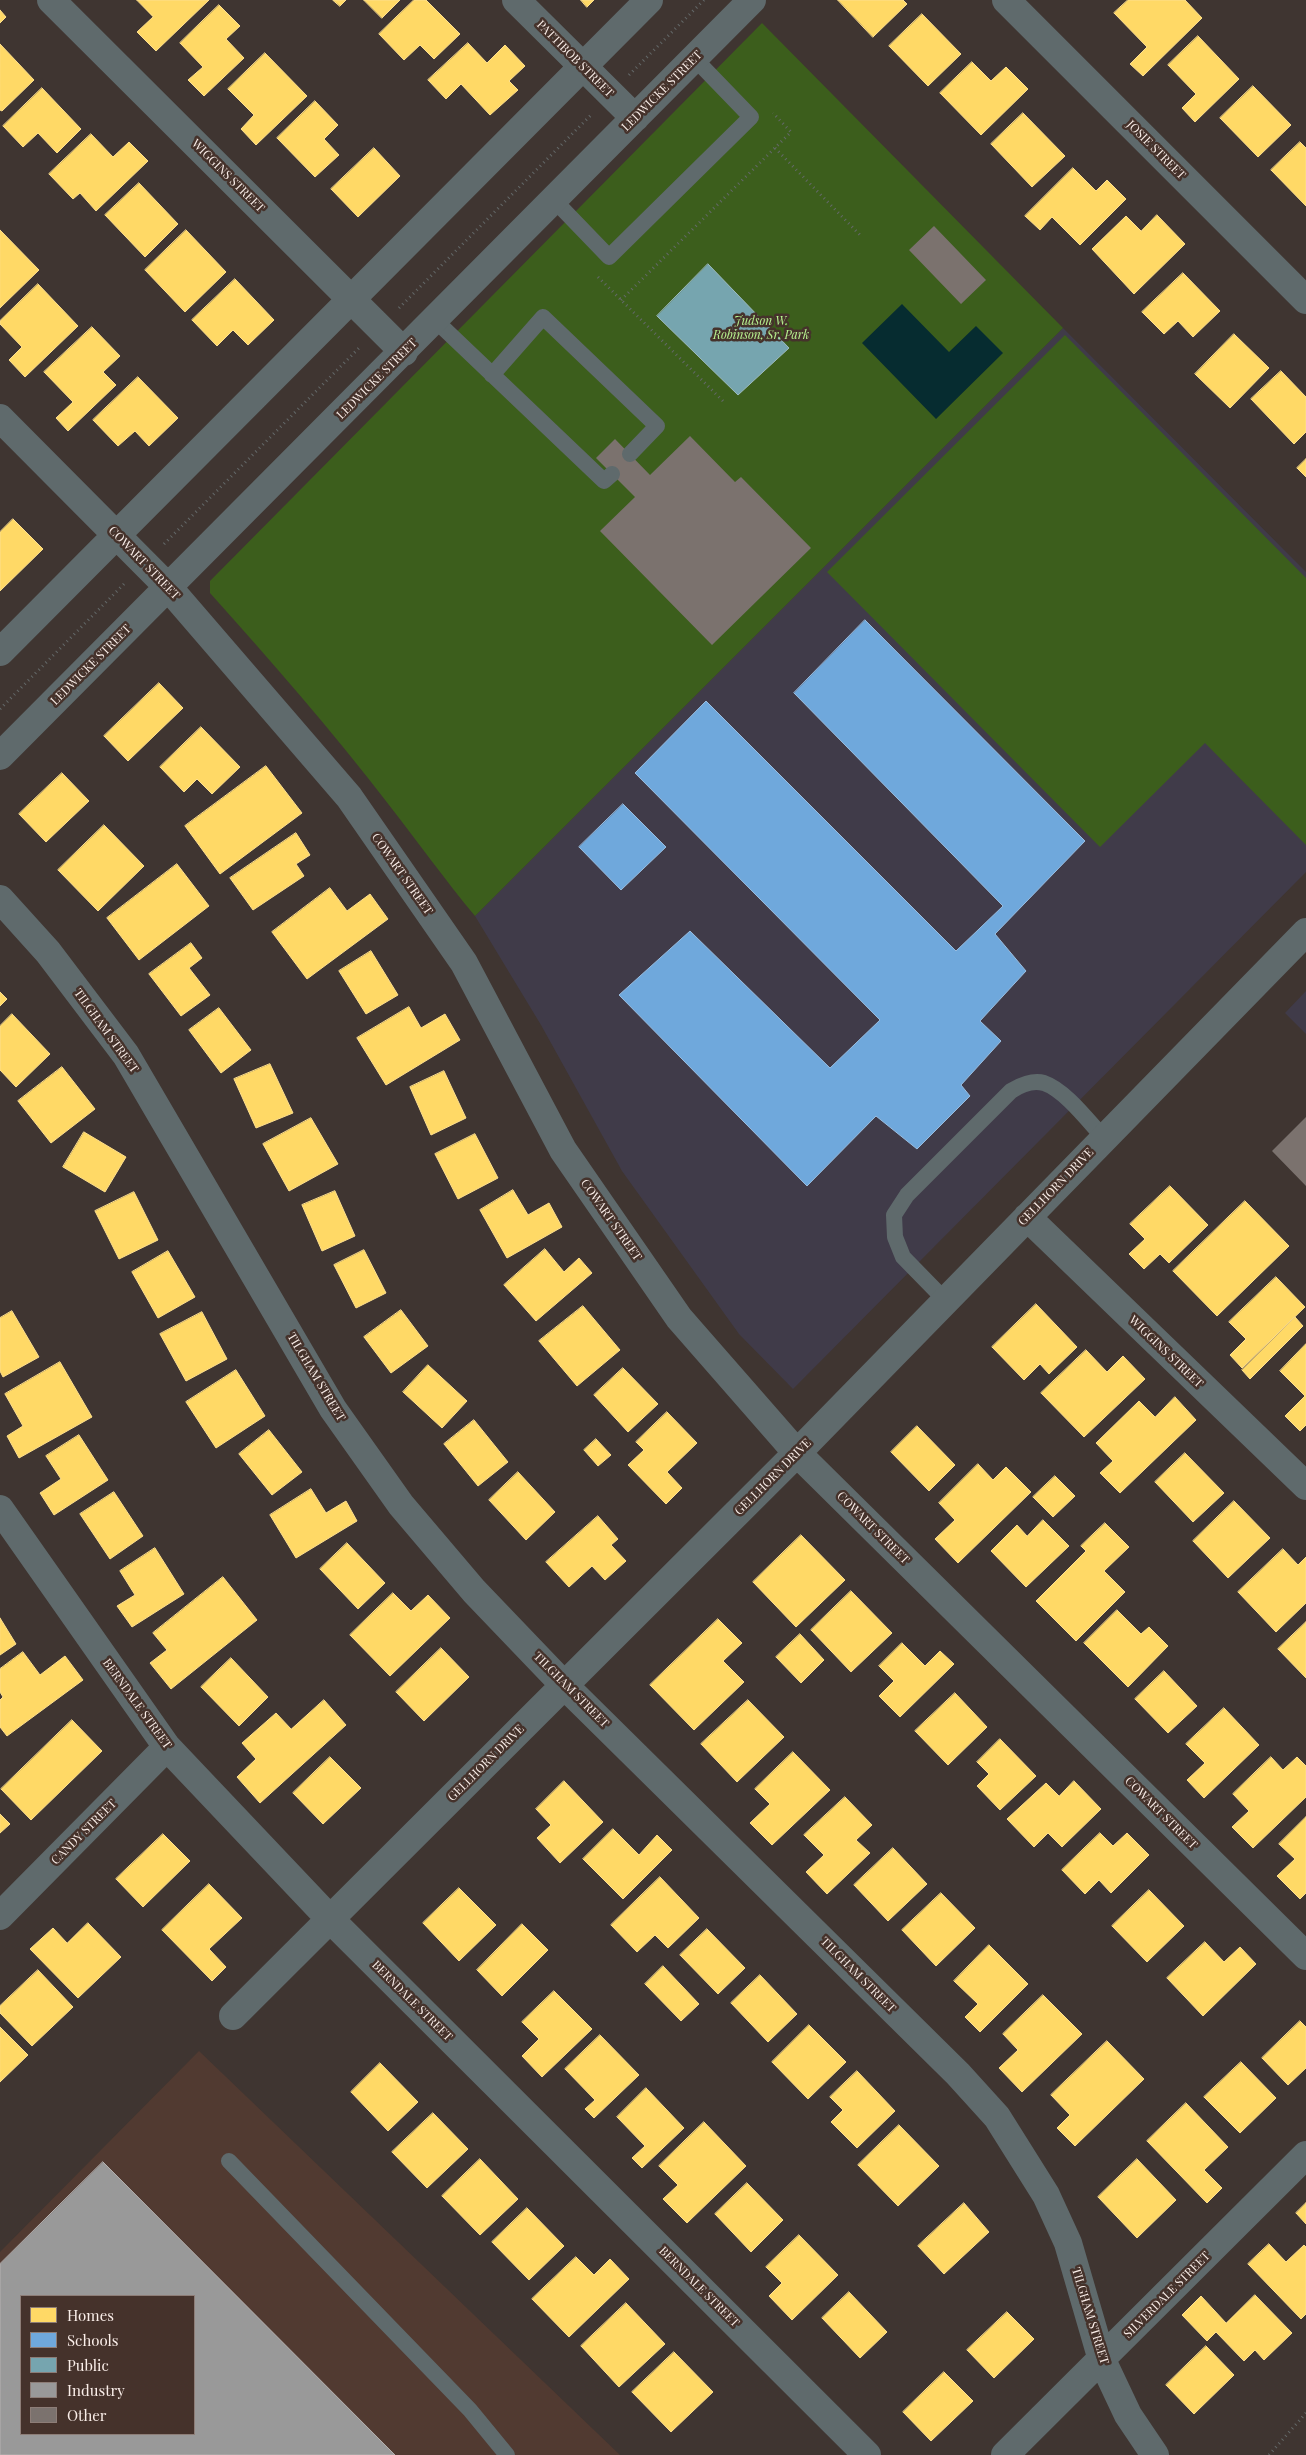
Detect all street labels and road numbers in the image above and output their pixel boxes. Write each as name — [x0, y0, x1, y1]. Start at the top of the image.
street label: PATTIBOB STREET — [534, 18, 616, 100]
street label: LEDWICKE STREET — [619, 48, 705, 134]
street label: JOSIE STREET — [1124, 118, 1188, 182]
street label: WIGGINS STREET — [188, 136, 268, 216]
street label: LEDWICKE STREET — [334, 336, 420, 422]
street label: COWART STREET — [105, 523, 183, 603]
street label: LEDWICKE STREET — [48, 622, 134, 708]
street label: COWART STREET — [368, 830, 436, 918]
street label: TILGHAM STREET — [71, 986, 141, 1076]
street label: GELLHORN DRIVE — [1015, 1145, 1097, 1229]
street label: COWART STREET — [577, 1176, 645, 1264]
street label: WIGGINS STREET — [1126, 1313, 1206, 1391]
street label: TILGHAM STREET — [284, 1330, 348, 1424]
street label: GELLHORN DRIVE — [732, 1436, 814, 1518]
street label: COWART STREET — [834, 1489, 912, 1567]
street label: TILGHAM STREET — [530, 1649, 612, 1731]
street label: BERNDALE STREET — [99, 1656, 175, 1752]
street label: GELLHORN DRIVE — [445, 1722, 527, 1804]
street label: COWART STREET — [1122, 1774, 1200, 1852]
street label: CANDY STREET — [48, 1796, 120, 1868]
street label: TILGHAM STREET — [817, 1934, 899, 2016]
street label: BERNDALE STREET — [369, 1958, 455, 2044]
street label: BERNDALE STREET — [656, 2244, 742, 2330]
street label: SILVERDALE STREET — [1121, 2249, 1213, 2341]
street label: TILGHAM STREET — [1068, 2266, 1112, 2366]

